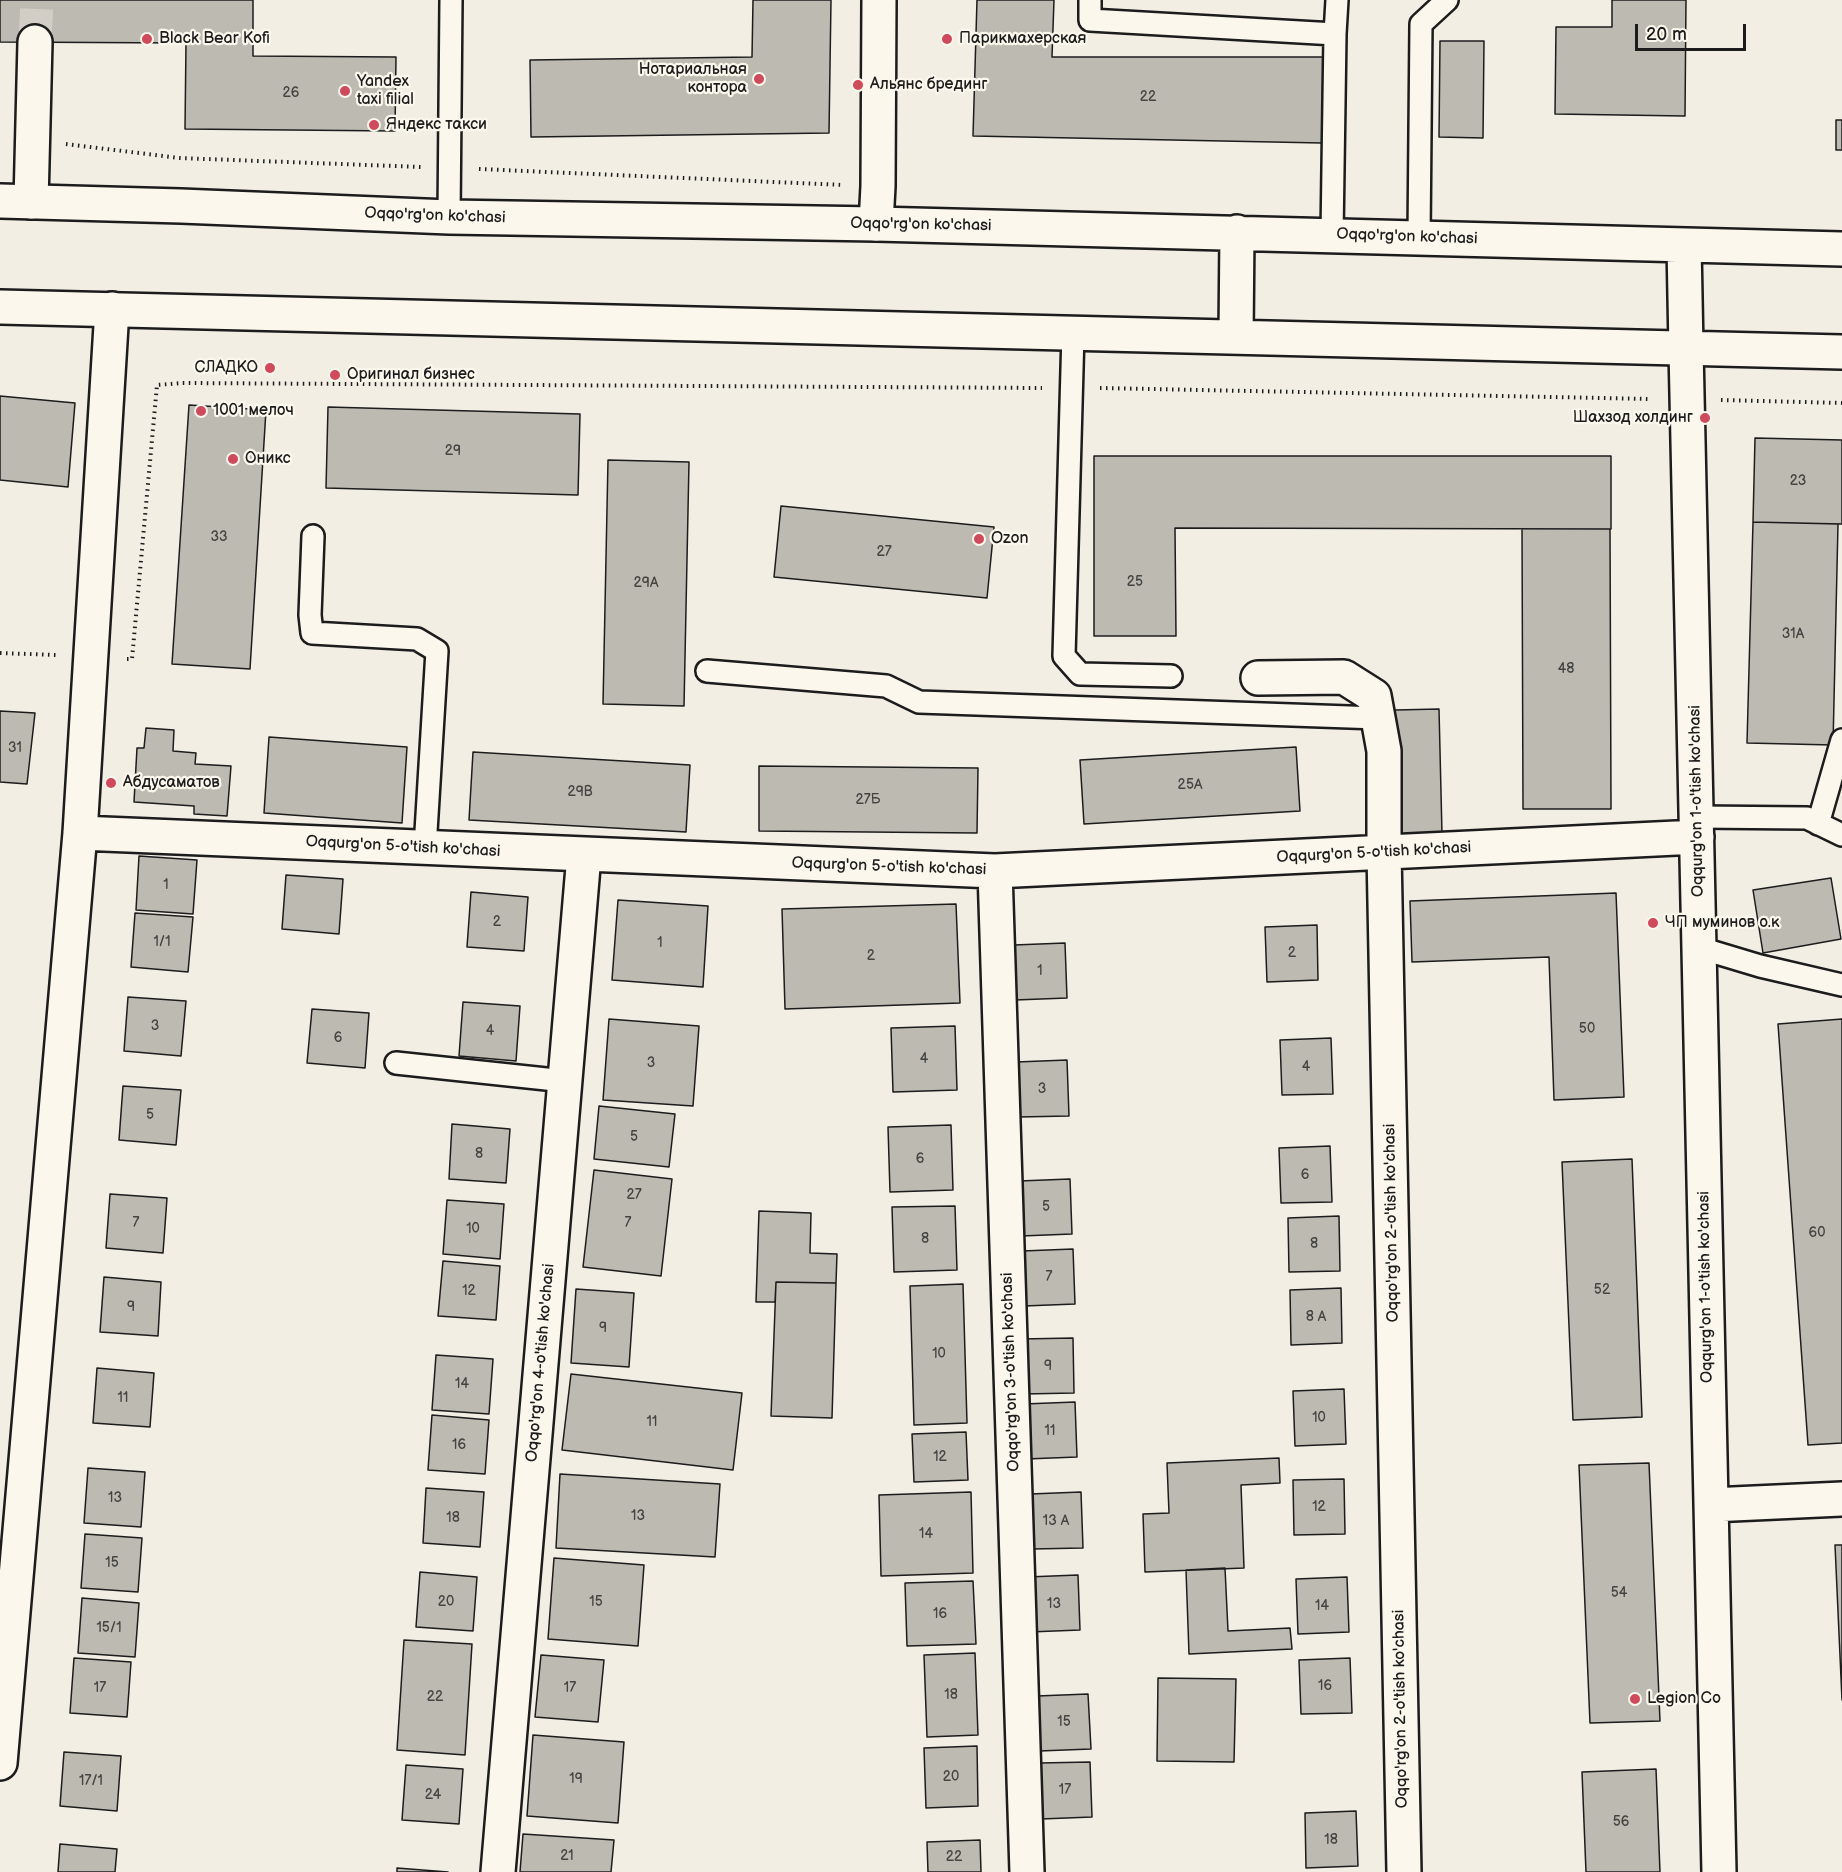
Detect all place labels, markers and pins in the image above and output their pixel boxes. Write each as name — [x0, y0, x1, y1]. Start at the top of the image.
place label: Black Bear Kofi — [159, 29, 270, 49]
place label: Парикмахерская — [959, 29, 1087, 49]
marker: Black Bear Kofi — [140, 32, 154, 46]
marker: Парикмахерская — [940, 32, 954, 46]
place label: Нотариальная контора — [639, 60, 747, 98]
place label: Yandex taxi filial — [357, 72, 414, 110]
marker: Нотариальная контора — [752, 72, 766, 86]
place label: Альянс брединг — [870, 75, 987, 95]
marker: Альянс брединг — [851, 78, 865, 92]
marker: Yandex taxi filial — [338, 84, 352, 98]
place label: Яндекс такси — [386, 115, 487, 135]
marker: Яндекс такси — [367, 118, 381, 132]
place label: СЛАДКО — [194, 358, 258, 378]
marker: СЛАДКО — [263, 361, 277, 375]
place label: Оригинал бизнес — [347, 365, 475, 385]
marker: Оригинал бизнес — [328, 368, 342, 382]
place label: 1001 мелоч — [213, 401, 294, 421]
marker: 1001 мелоч — [194, 404, 208, 418]
place label: Шахзод холдинг — [1573, 408, 1693, 428]
marker: Шахзод холдинг — [1698, 411, 1712, 425]
place label: Оникс — [245, 449, 291, 469]
marker: Оникс — [226, 452, 240, 466]
place label: Ozon — [991, 529, 1029, 549]
marker: Ozon — [972, 532, 986, 546]
place label: Абдусаматов — [123, 773, 220, 793]
marker: Абдусаматов — [104, 776, 118, 790]
place label: ЧП муминов о.к — [1665, 913, 1779, 933]
marker: ЧП муминов о.к — [1646, 916, 1660, 930]
place label: Legion Co — [1647, 1689, 1721, 1709]
marker: Legion Co — [1628, 1692, 1642, 1706]

